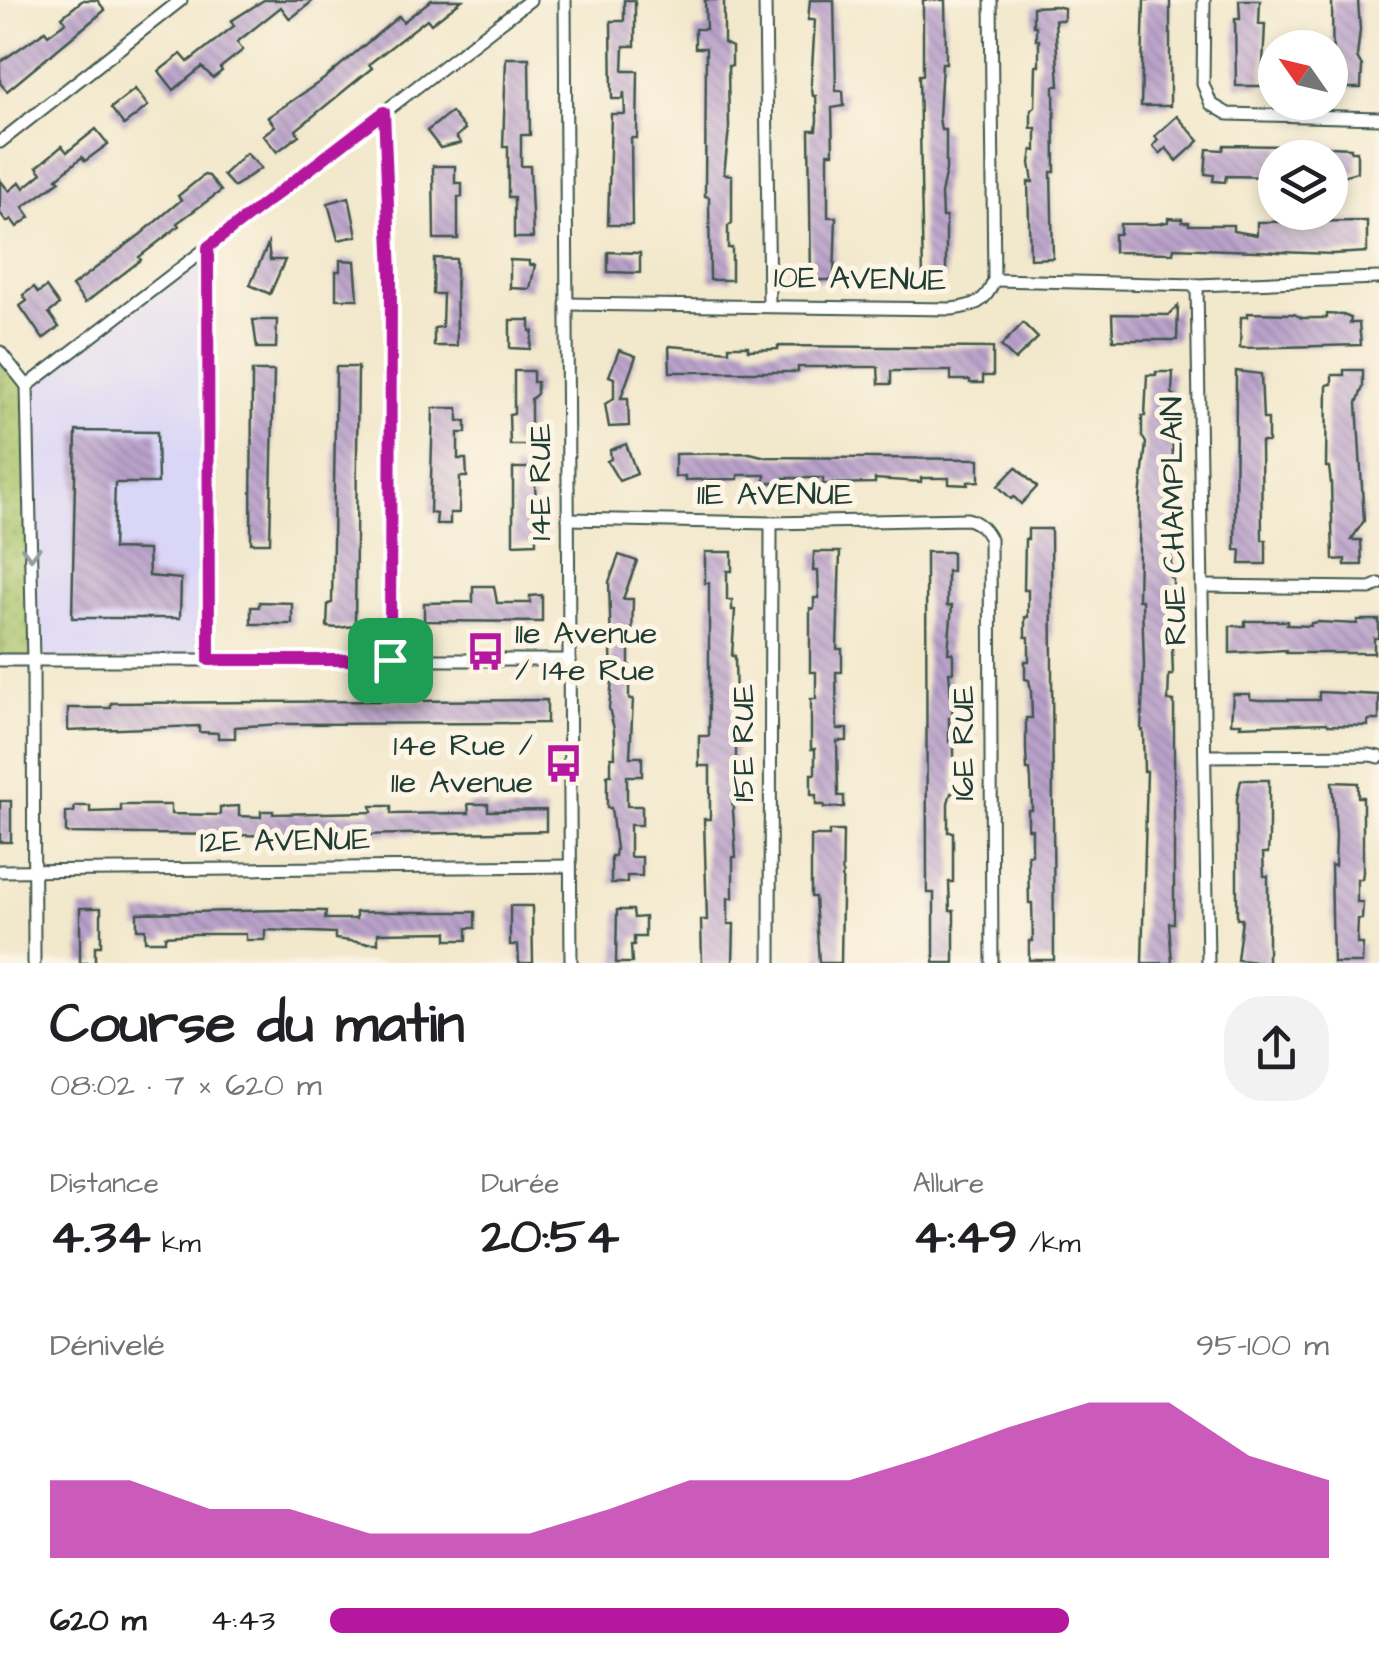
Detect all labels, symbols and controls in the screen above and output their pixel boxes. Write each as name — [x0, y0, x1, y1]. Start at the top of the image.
north arrow — [1258, 30, 1348, 120]
map controls — [1258, 30, 1348, 230]
button: layers — [1258, 140, 1348, 230]
street label: 10E AVENUE — [773, 255, 947, 303]
street label: RUE CHAMPLAIN — [1149, 396, 1199, 646]
street label: 14E RUE — [518, 423, 563, 541]
street label: 11E AVENUE — [697, 472, 853, 517]
one-way arrow — [20, 546, 41, 562]
place label: 11e Avenue / 14e Rue — [515, 611, 657, 693]
pin — [348, 618, 433, 703]
bus stop icon: 11e Avenue / 14e Rue — [464, 630, 506, 672]
icon: arrive — [363, 633, 418, 688]
street label: 15E RUE — [721, 684, 766, 802]
street label: 16E RUE — [941, 685, 986, 801]
place label: 14e Rue / 11e Avenue — [391, 723, 533, 805]
bus stop icon: 14e Rue / 11e Avenue — [542, 742, 584, 784]
street label: 12E AVENUE — [199, 817, 371, 865]
text: Course du matin — [50, 987, 465, 1063]
button: share — [1224, 996, 1329, 1101]
text: 08:02 · 7 × 620 m — [50, 1063, 322, 1108]
text: Distance — [50, 1164, 159, 1203]
text: Durée — [481, 1164, 559, 1203]
text: Allure — [913, 1164, 984, 1203]
text: 4.34 — [50, 1203, 151, 1272]
text: 20:54 — [481, 1203, 619, 1272]
text: 4:49 — [913, 1203, 1018, 1272]
text: km — [151, 1224, 201, 1263]
text: /km — [1018, 1224, 1081, 1263]
text: Dénivelé — [50, 1323, 165, 1368]
text: 95–100 m — [1196, 1323, 1329, 1368]
text: 620 m — [50, 1598, 146, 1643]
text: 4:43 — [210, 1598, 275, 1643]

